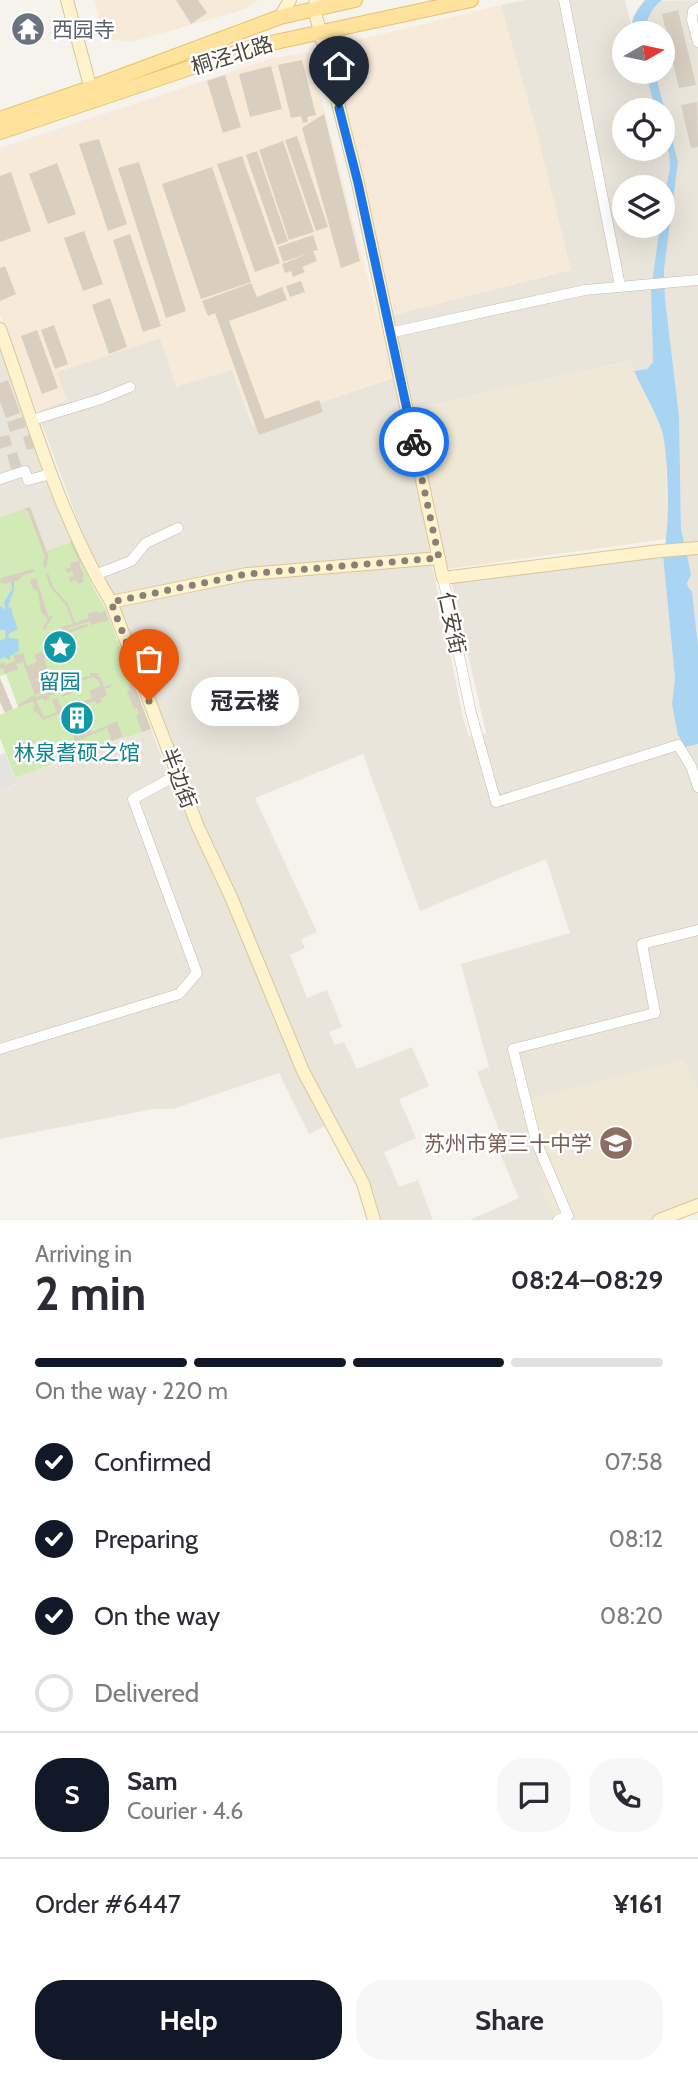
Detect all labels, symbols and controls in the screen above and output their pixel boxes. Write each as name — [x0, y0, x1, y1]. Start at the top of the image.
temple icon: 西园寺 — [9, 10, 47, 48]
place label: 西园寺 — [52, 17, 115, 42]
north arrow — [612, 21, 676, 84]
map controls — [612, 21, 675, 238]
street label: 桐泾北路 — [188, 31, 276, 79]
pin — [309, 36, 369, 108]
icon: home — [320, 47, 358, 85]
button: locate — [612, 98, 675, 161]
button: layers — [612, 175, 675, 238]
courier — [379, 407, 449, 477]
icon: bike — [395, 423, 433, 461]
street label: 仁安街 — [433, 590, 471, 656]
place icon: 留园 — [41, 628, 79, 666]
pin — [119, 629, 179, 701]
icon: bag — [130, 640, 168, 678]
place label: 留园 — [39, 669, 81, 694]
callout: 冠云楼 — [191, 676, 300, 726]
text: 冠云楼 — [211, 687, 280, 715]
building icon: 林泉耆硕之馆 — [58, 699, 96, 737]
place label: 林泉耆硕之馆 — [14, 740, 140, 765]
street label: 半边街 — [156, 744, 202, 812]
school or university icon: 苏州市第三十中学 — [597, 1124, 635, 1162]
place label: 苏州市第三十中学 — [424, 1131, 592, 1156]
text: Arriving in — [35, 1240, 132, 1268]
text: 08:24–08:29 — [511, 1264, 663, 1296]
text: 2 min — [35, 1266, 146, 1322]
text: On the way · 220 m — [35, 1377, 228, 1405]
icon: check — [35, 1443, 73, 1481]
text: Confirmed — [94, 1446, 211, 1478]
text: 07:58 — [604, 1448, 663, 1476]
icon: check — [35, 1520, 73, 1558]
text: Preparing — [94, 1523, 198, 1555]
text: 08:12 — [609, 1525, 663, 1553]
icon: check — [35, 1597, 73, 1635]
text: On the way — [94, 1600, 220, 1632]
text: 08:20 — [600, 1602, 663, 1630]
text: Delivered — [94, 1677, 199, 1709]
button: chat — [497, 1758, 571, 1832]
button: phone — [589, 1758, 663, 1832]
text: Sam — [127, 1765, 178, 1797]
text: S — [64, 1779, 80, 1811]
text: Courier · 4.6 — [127, 1797, 243, 1825]
text: Order #6447 — [35, 1888, 181, 1920]
text: ¥161 — [613, 1888, 663, 1920]
button: Help — [35, 1980, 342, 2060]
button: Share — [356, 1980, 663, 2060]

